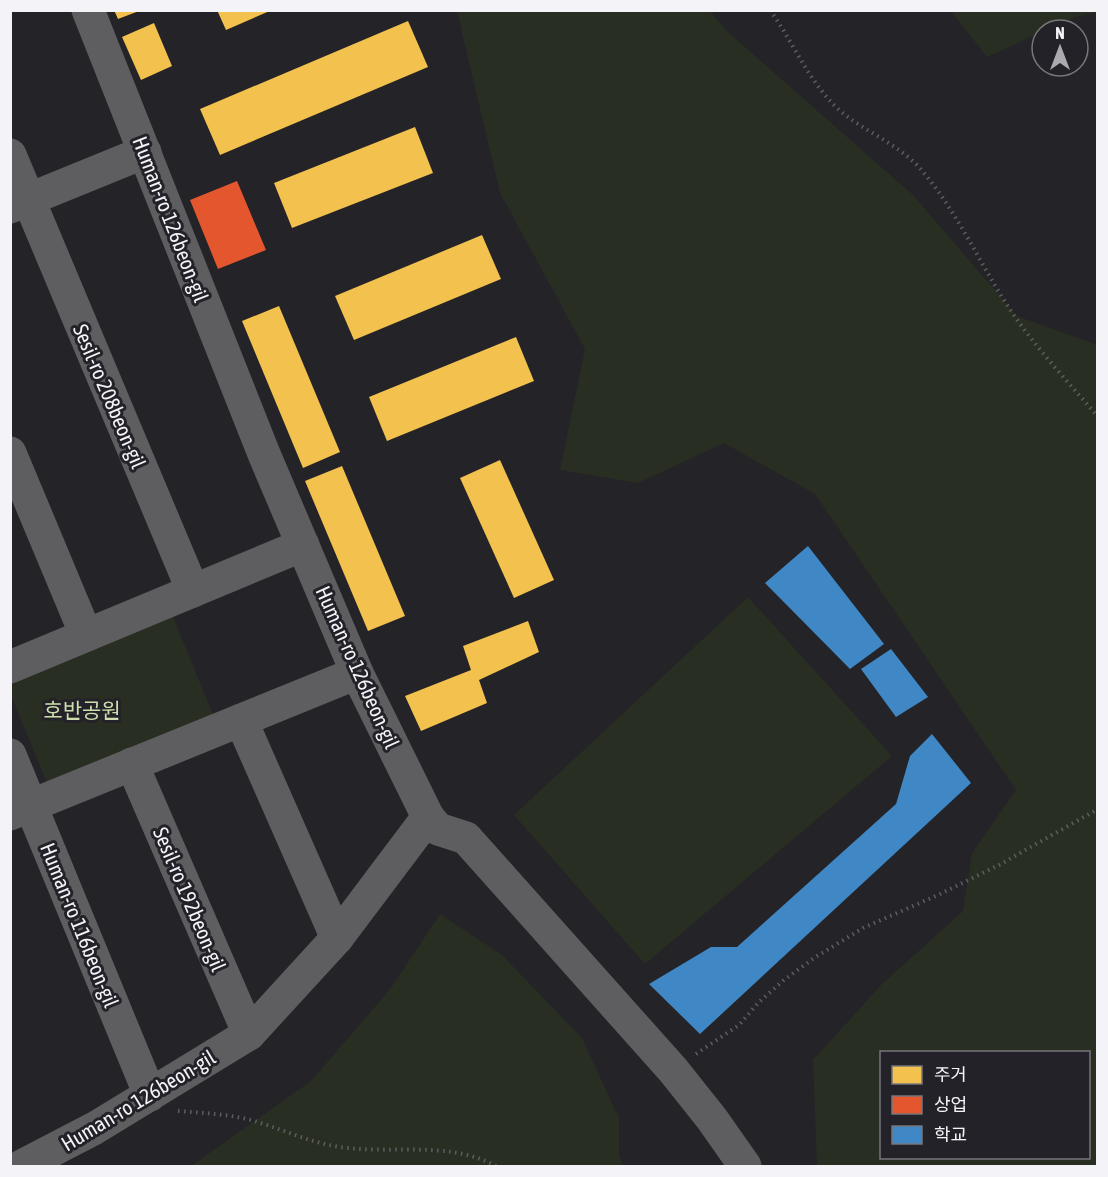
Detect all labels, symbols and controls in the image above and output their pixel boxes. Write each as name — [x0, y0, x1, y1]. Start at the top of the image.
north arrow — [1030, 18, 1090, 78]
text: N — [1055, 24, 1065, 42]
street label: Human-ro 126beon-gil — [128, 133, 214, 306]
street label: Sesil-ro 208beon-gil — [69, 320, 151, 472]
street label: Human-ro 126beon-gil — [311, 582, 405, 752]
park label: 호반공원 — [43, 698, 121, 722]
street label: Sesil-ro 192beon-gil — [149, 823, 231, 975]
street label: Human-ro 116beon-gil — [36, 839, 124, 1011]
street label: Human-ro 126beon-gil — [57, 1044, 220, 1155]
legend — [880, 1051, 1090, 1159]
text: 주거 — [934, 1064, 967, 1085]
text: 상업 — [934, 1094, 967, 1115]
text: 학교 — [934, 1124, 967, 1145]

